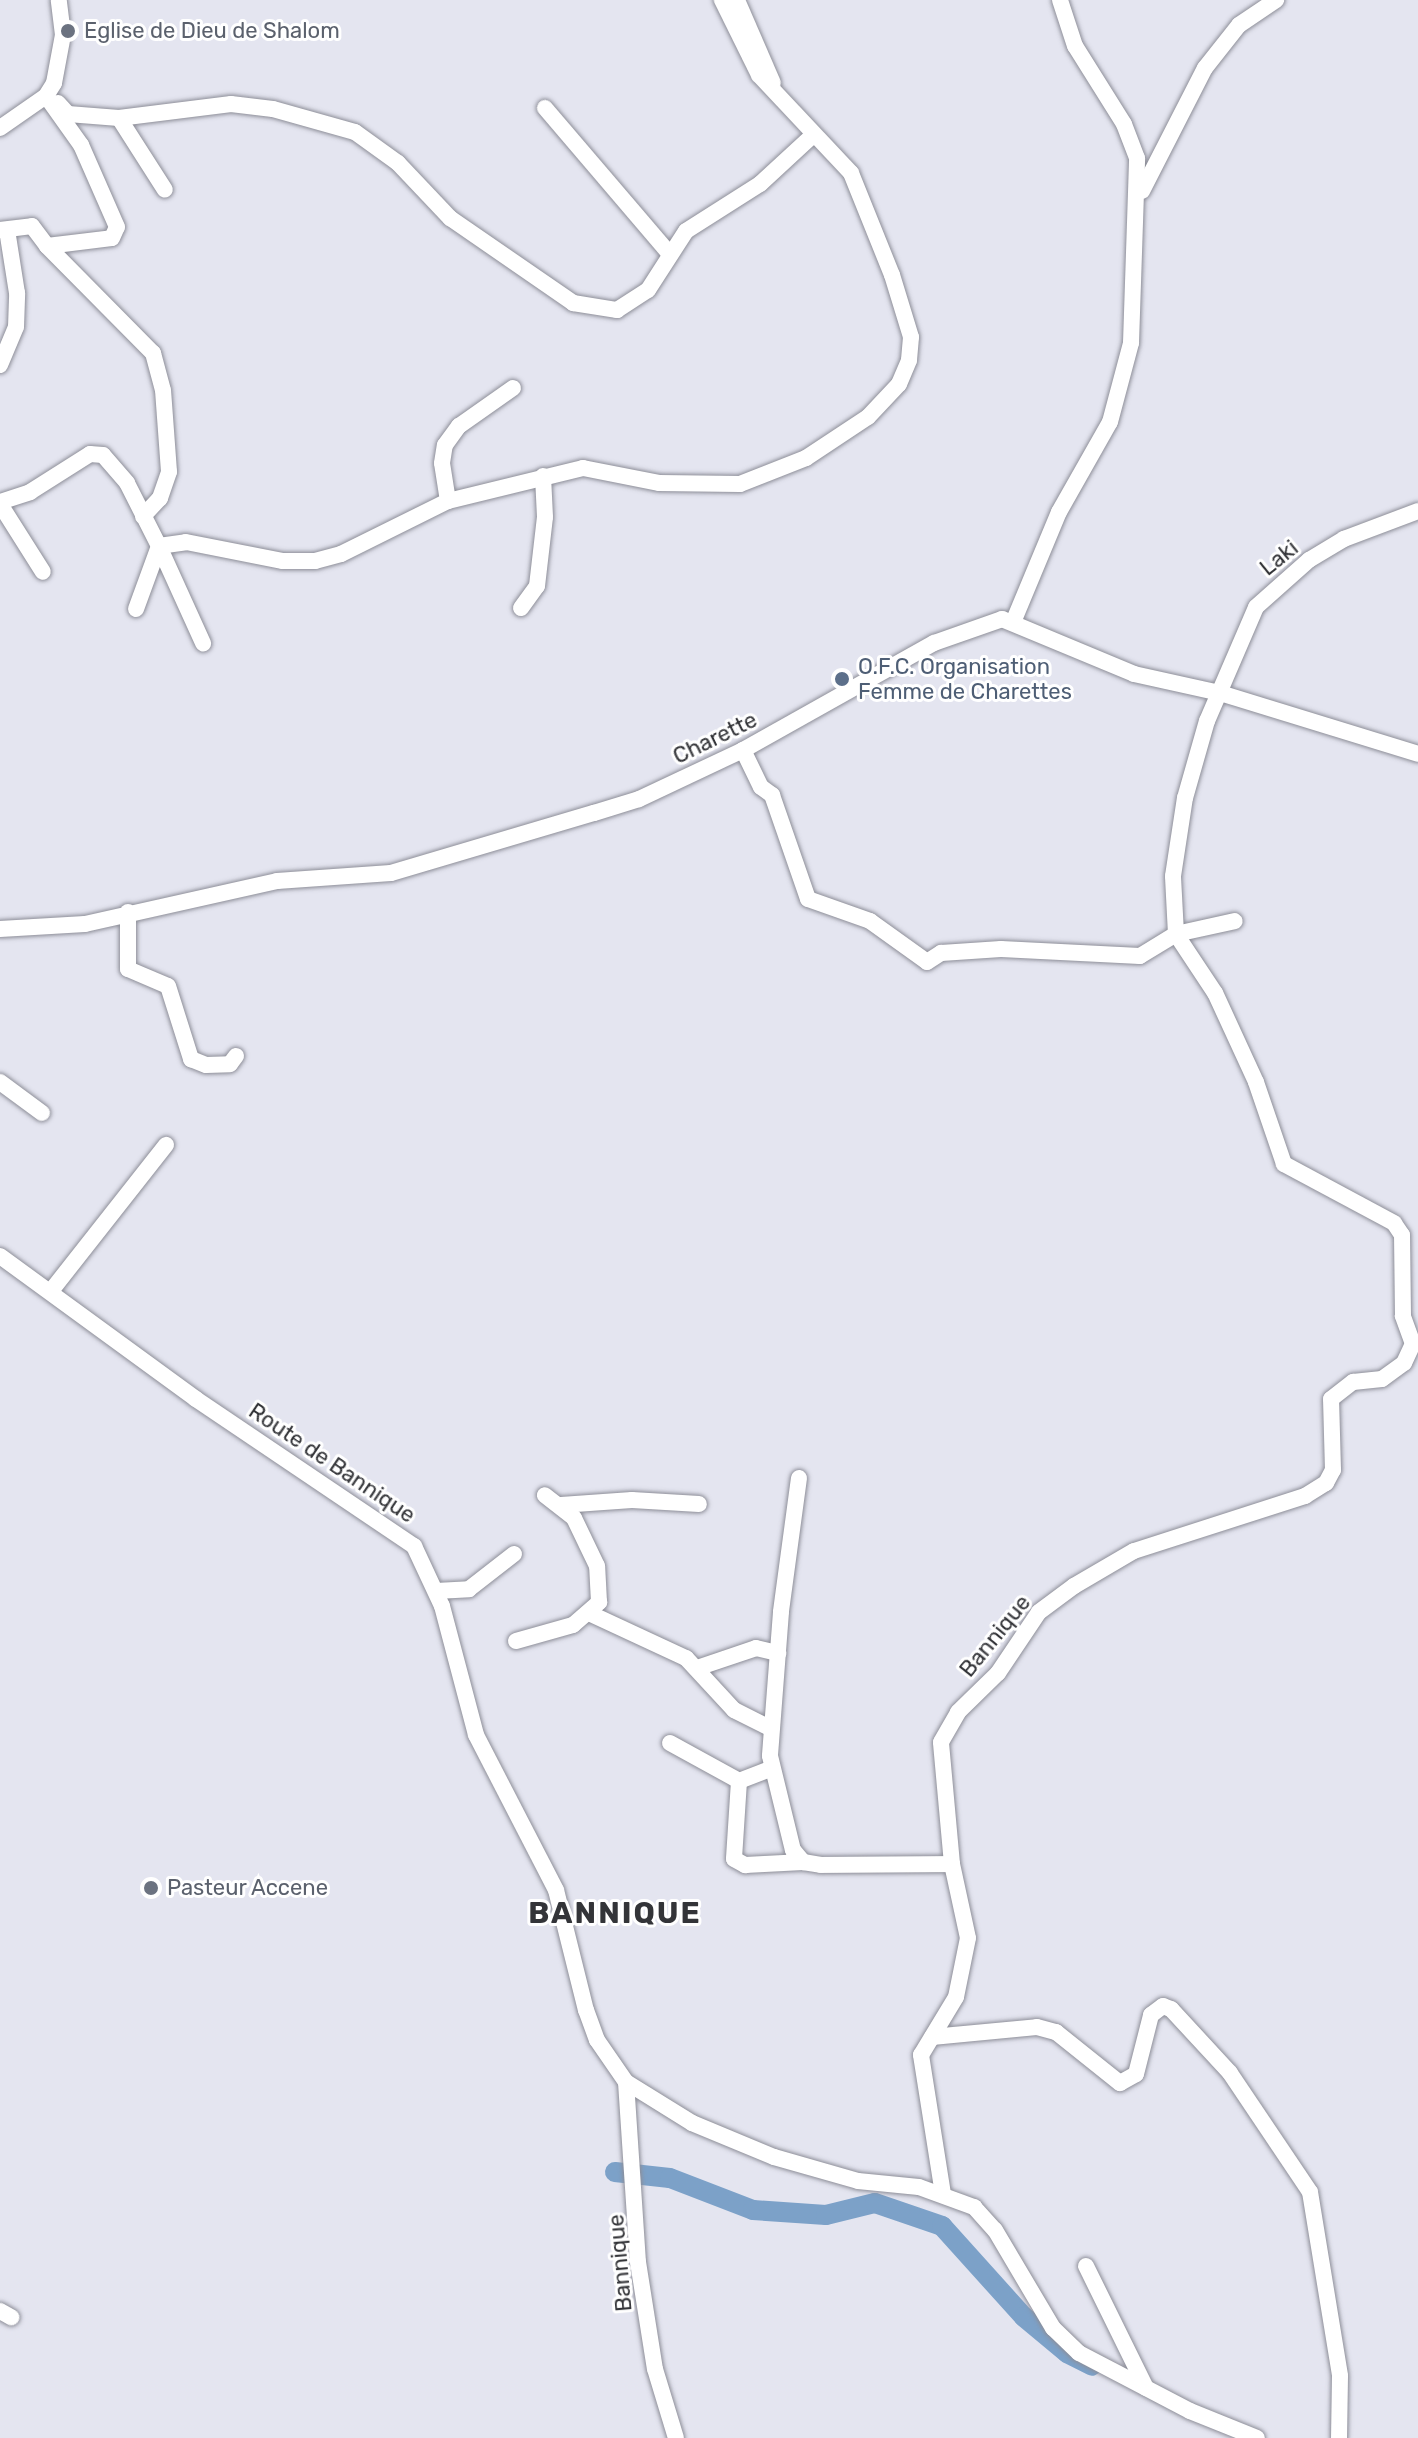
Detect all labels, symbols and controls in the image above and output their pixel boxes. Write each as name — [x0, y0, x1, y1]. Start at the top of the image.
place label: Eglise de Dieu de Shalom — [84, 18, 340, 44]
marker: Eglise de Dieu de Shalom — [59, 22, 77, 40]
street label: Laki — [1255, 535, 1303, 581]
place label: O.F.C. Organisation Femme de Charettes — [858, 653, 1072, 704]
marker: O.F.C. Organisation Femme de Charettes — [833, 670, 851, 688]
street label: Charette — [669, 706, 761, 770]
street label: Route de Bannique — [244, 1398, 420, 1528]
street label: Bannique — [954, 1590, 1036, 1682]
place label: Pasteur Accene — [167, 1875, 329, 1901]
marker: Pasteur Accene — [142, 1879, 160, 1897]
district label: BANNIQUE — [528, 1895, 702, 1931]
street label: Bannique — [603, 2213, 637, 2313]

